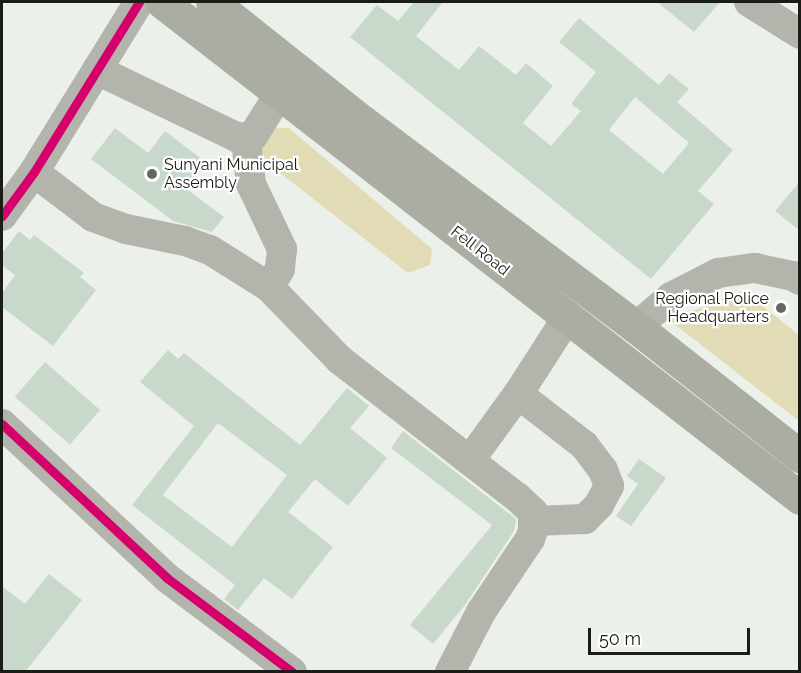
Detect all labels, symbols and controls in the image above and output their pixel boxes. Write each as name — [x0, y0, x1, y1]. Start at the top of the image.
place label: Sunyani Municipal Assembly — [164, 155, 298, 193]
marker: Sunyani Municipal Assembly — [145, 167, 159, 181]
street label: Fell Road — [447, 222, 513, 280]
place label: Regional Police Headquarters — [655, 289, 769, 327]
marker: Regional Police Headquarters — [774, 301, 788, 315]
scale bar — [591, 616, 753, 654]
text: 50 m — [599, 628, 641, 649]

